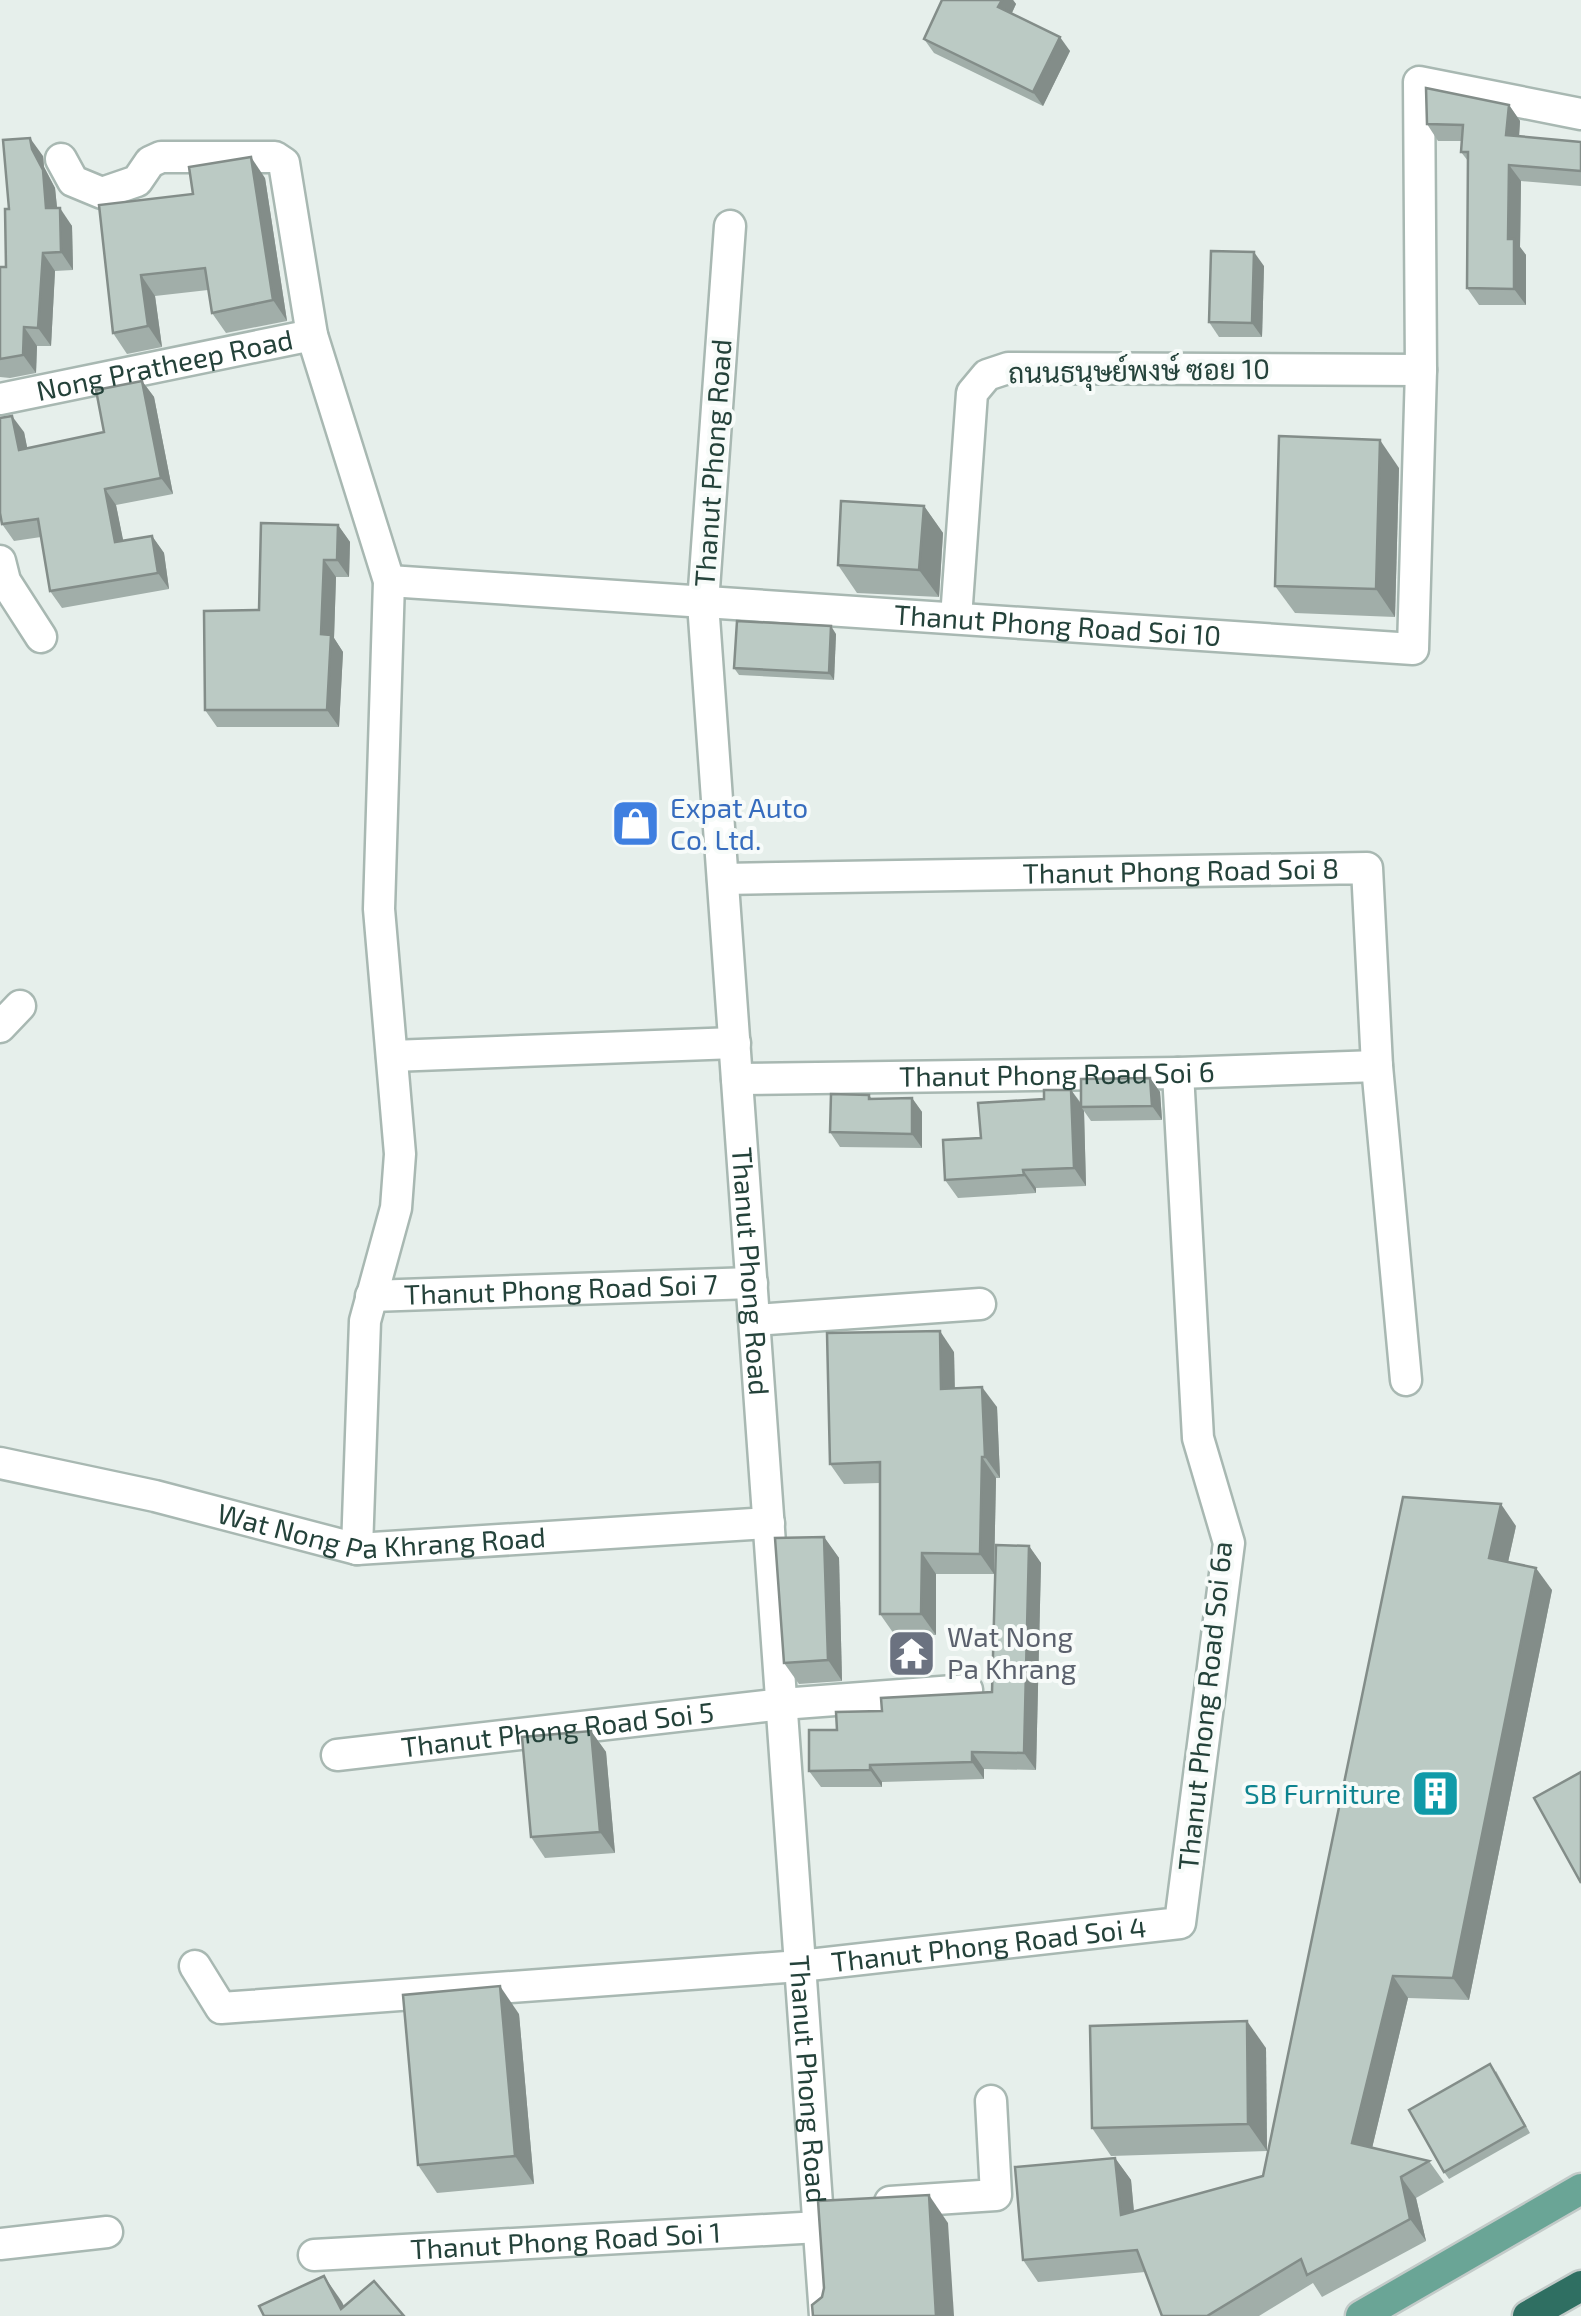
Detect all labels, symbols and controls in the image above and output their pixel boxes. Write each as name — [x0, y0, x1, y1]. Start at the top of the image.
street label: Nong Pratheep Road — [33, 321, 296, 407]
street label: Thanut Phong Road — [686, 338, 738, 588]
street label: ถนนธนุษย์พงษ์ ซอย 10 — [1008, 350, 1270, 393]
street label: Thanut Phong Road Soi 10 — [893, 597, 1222, 652]
place label: Expat Auto Co. Ltd. — [670, 790, 808, 856]
shop icon: Expat Auto Co. Ltd. — [609, 798, 661, 850]
street label: Thanut Phong Road Soi 8 — [1022, 850, 1339, 890]
street label: Thanut Phong Road Soi 6 — [899, 1054, 1215, 1093]
street label: Thanut Phong Road — [726, 1146, 777, 1396]
street label: Thanut Phong Road Soi 7 — [403, 1266, 718, 1311]
street label: Wat Nong Pa Khrang Road — [214, 1495, 547, 1566]
street label: Thanut Phong Road Soi 6a — [1170, 1540, 1238, 1872]
place label: Wat Nong Pa Khrang — [947, 1619, 1077, 1685]
temple icon: Wat Nong Pa Khrang — [886, 1627, 938, 1679]
street label: Thanut Phong Road Soi 5 — [399, 1694, 716, 1764]
building icon: SB Furniture — [1410, 1768, 1462, 1820]
place label: SB Furniture — [1244, 1776, 1401, 1810]
street label: Thanut Phong Road Soi 4 — [829, 1909, 1148, 1978]
street label: Thanut Phong Road — [783, 1954, 835, 2204]
street label: Thanut Phong Road Soi 1 — [409, 2214, 722, 2266]

